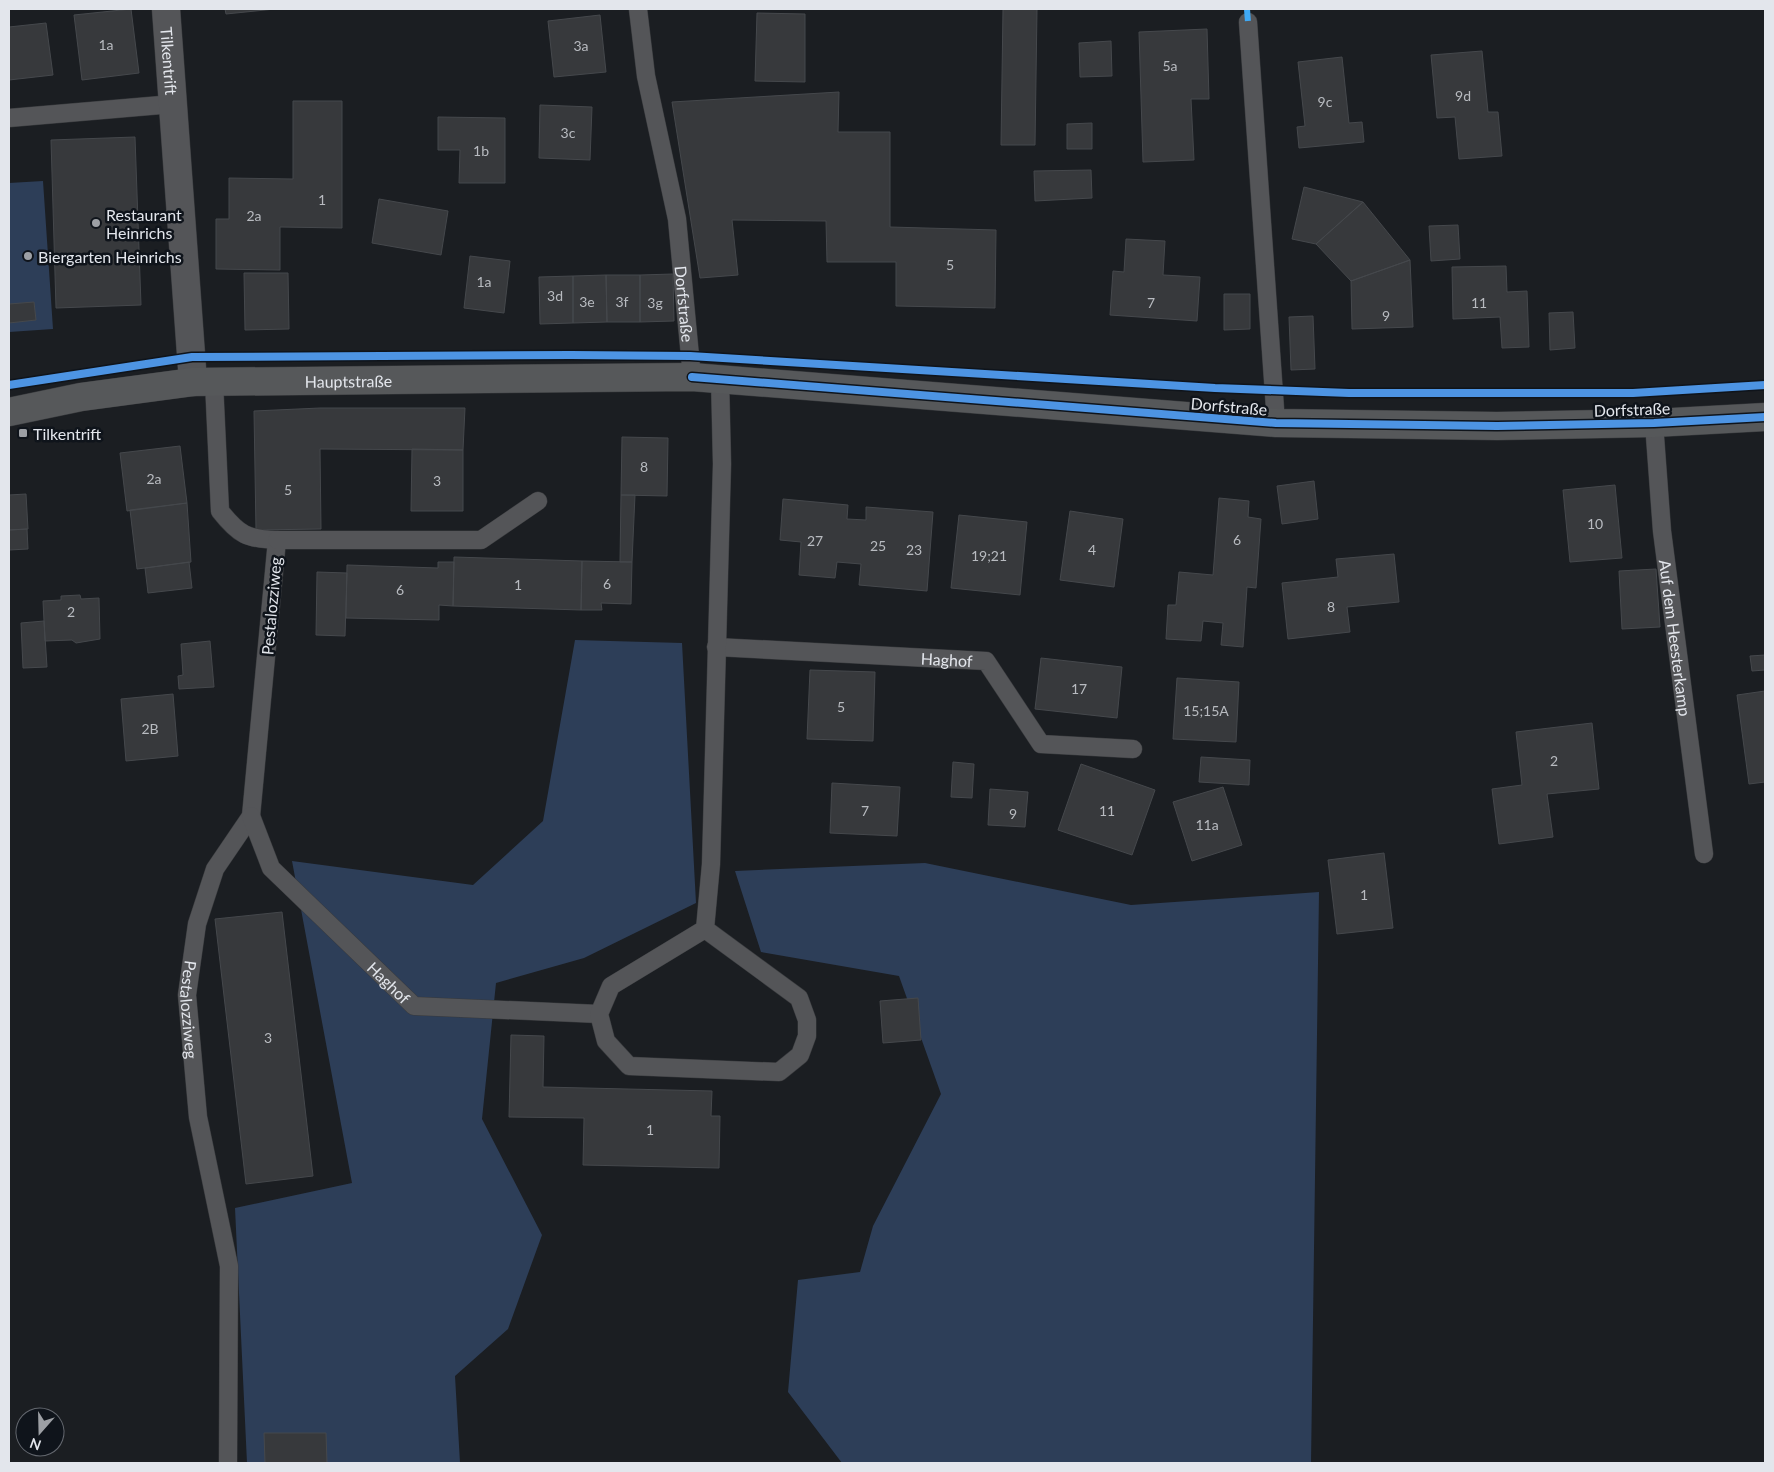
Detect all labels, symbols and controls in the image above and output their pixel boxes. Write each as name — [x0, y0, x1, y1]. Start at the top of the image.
street label: Tilkentrift — [158, 26, 182, 96]
house number: 1a — [98, 36, 114, 53]
house number: 3a — [573, 37, 589, 54]
house number: 5a — [1162, 57, 1178, 74]
house number: 9d — [1455, 87, 1471, 104]
house number: 9c — [1318, 93, 1333, 110]
house number: 3c — [561, 124, 576, 141]
house number: 1b — [473, 142, 489, 159]
house number: 1 — [318, 191, 326, 208]
place label: Restaurant Heinrichs — [106, 205, 182, 242]
house number: 2a — [246, 207, 262, 224]
marker: Restaurant Heinrichs — [90, 217, 102, 229]
place label: Biergarten Heinrichs — [38, 247, 182, 266]
marker: Biergarten Heinrichs — [22, 250, 34, 262]
house number: 5 — [946, 256, 954, 273]
street label: Dorfstraße — [672, 265, 698, 343]
house number: 1a — [476, 273, 492, 290]
house number: 3d — [547, 287, 563, 304]
house number: 3e — [579, 293, 595, 310]
house number: 3f — [615, 293, 629, 310]
house number: 3g — [647, 294, 663, 311]
house number: 7 — [1147, 294, 1155, 311]
house number: 11 — [1471, 294, 1487, 311]
house number: 9 — [1382, 307, 1390, 324]
street label: Hauptstraße — [305, 371, 392, 390]
street label: Dorfstraße — [1190, 393, 1268, 419]
street label: Dorfstraße — [1593, 398, 1671, 420]
place label: Tilkentrift — [33, 424, 101, 443]
marker: Tilkentrift — [17, 427, 29, 439]
house number: 8 — [640, 458, 648, 475]
house number: 2a — [146, 470, 162, 487]
house number: 3 — [433, 472, 441, 489]
house number: 5 — [284, 481, 292, 498]
house number: 10 — [1587, 515, 1603, 532]
house number: 6 — [1233, 531, 1241, 548]
house number: 27 — [807, 532, 823, 549]
house number: 25 — [870, 537, 886, 554]
house number: 23 — [906, 541, 922, 558]
house number: 4 — [1088, 541, 1096, 558]
house number: 19;21 — [971, 547, 1007, 564]
street label: Pestalozziweg — [257, 556, 285, 656]
street label: Auf dem Heesterkamp — [1656, 558, 1695, 717]
house number: 6 — [603, 575, 611, 592]
house number: 1 — [514, 576, 522, 593]
house number: 6 — [396, 581, 404, 598]
house number: 8 — [1327, 598, 1335, 615]
house number: 2 — [67, 603, 75, 620]
street label: Haghof — [920, 648, 973, 670]
house number: 17 — [1071, 680, 1087, 697]
house number: 5 — [837, 698, 845, 715]
house number: 15;15A — [1183, 702, 1229, 719]
house number: 2B — [141, 720, 159, 737]
house number: 2 — [1550, 752, 1558, 769]
house number: 7 — [861, 802, 869, 819]
house number: 11 — [1099, 802, 1115, 819]
house number: 9 — [1009, 805, 1017, 822]
house number: 11a — [1195, 816, 1219, 833]
house number: 1 — [1360, 886, 1368, 903]
street label: Haghof — [364, 957, 415, 1007]
street label: Pestalozziweg — [177, 959, 202, 1060]
house number: 3 — [264, 1029, 272, 1046]
house number: 1 — [646, 1121, 654, 1138]
north arrow — [15, 1407, 65, 1457]
text: N — [27, 1435, 43, 1455]

